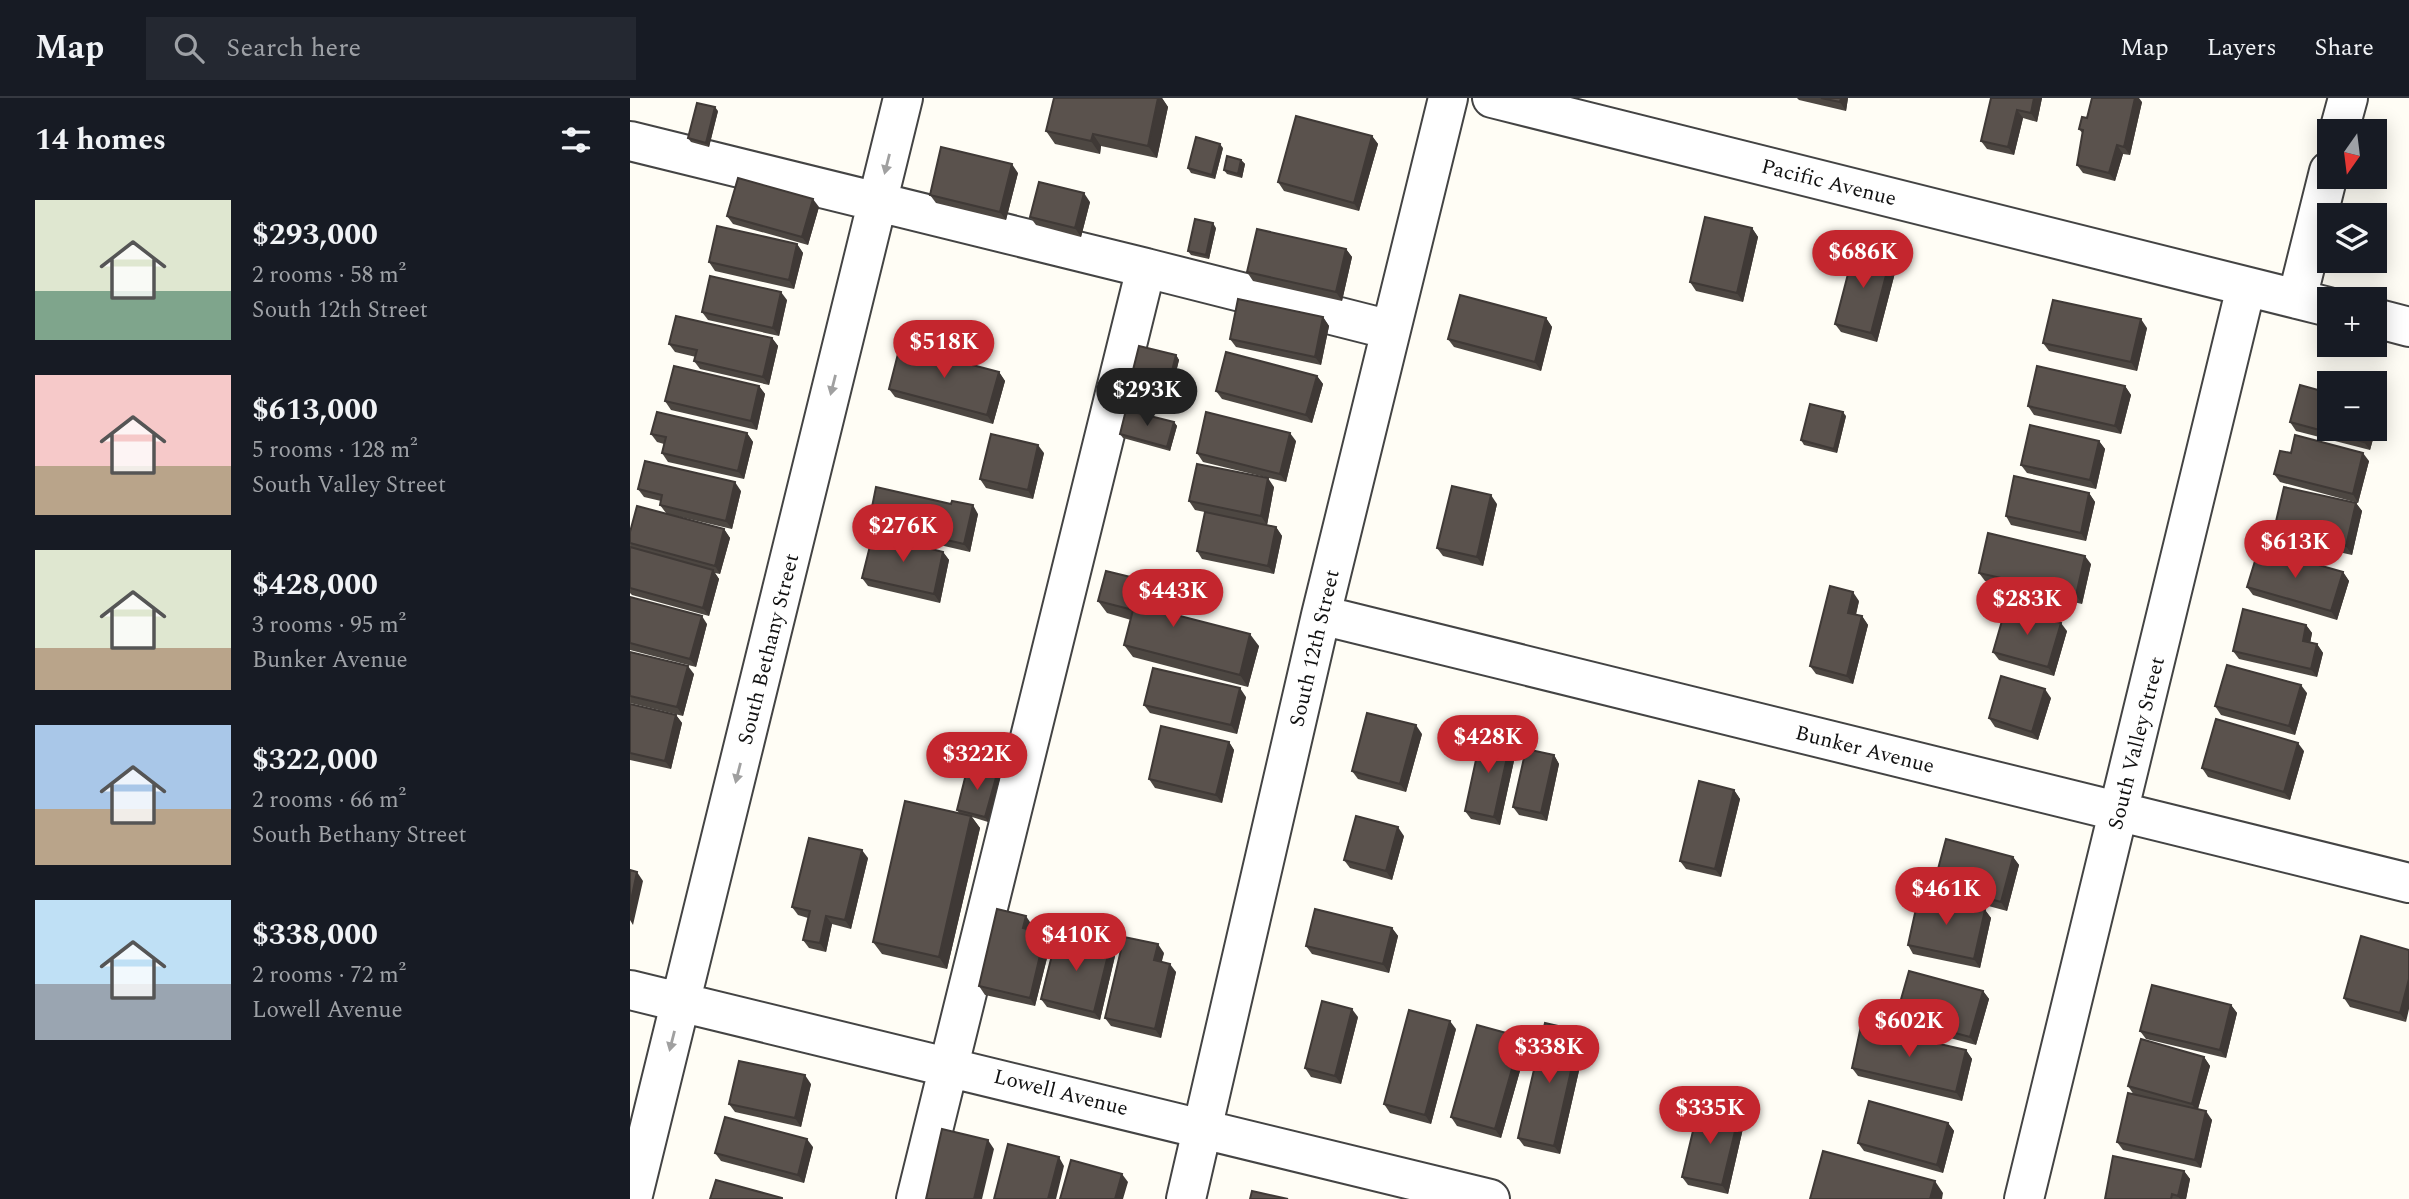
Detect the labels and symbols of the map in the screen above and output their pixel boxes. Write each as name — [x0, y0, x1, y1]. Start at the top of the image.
north arrow — [2317, 119, 2387, 189]
street label: Pacific Avenue — [1758, 151, 1900, 215]
one-way arrow — [881, 153, 892, 175]
pin: $686K — [1814, 230, 1912, 290]
pin: $518K — [895, 320, 993, 380]
pin: $293K — [1098, 368, 1196, 428]
one-way arrow — [827, 374, 838, 396]
pin: $276K — [854, 504, 952, 564]
pin: $613K — [2246, 520, 2344, 580]
street label: South Bethany Street — [730, 550, 808, 748]
street label: South 12th Street — [1281, 566, 1349, 730]
pin: $443K — [1124, 570, 1222, 629]
pin: $283K — [1978, 578, 2076, 637]
street label: South Valley Street — [2100, 653, 2174, 833]
pin: $428K — [1439, 716, 1537, 775]
street label: Bunker Avenue — [1792, 717, 1938, 783]
pin: $322K — [928, 732, 1026, 792]
one-way arrow — [732, 762, 743, 784]
pin: $461K — [1897, 868, 1995, 927]
pin: $410K — [1027, 914, 1125, 973]
pin: $602K — [1860, 1000, 1958, 1059]
pin: $338K — [1500, 1026, 1598, 1085]
one-way arrow — [666, 1030, 677, 1052]
street label: Lowell Avenue — [990, 1061, 1131, 1125]
pin: $335K — [1661, 1086, 1759, 1146]

